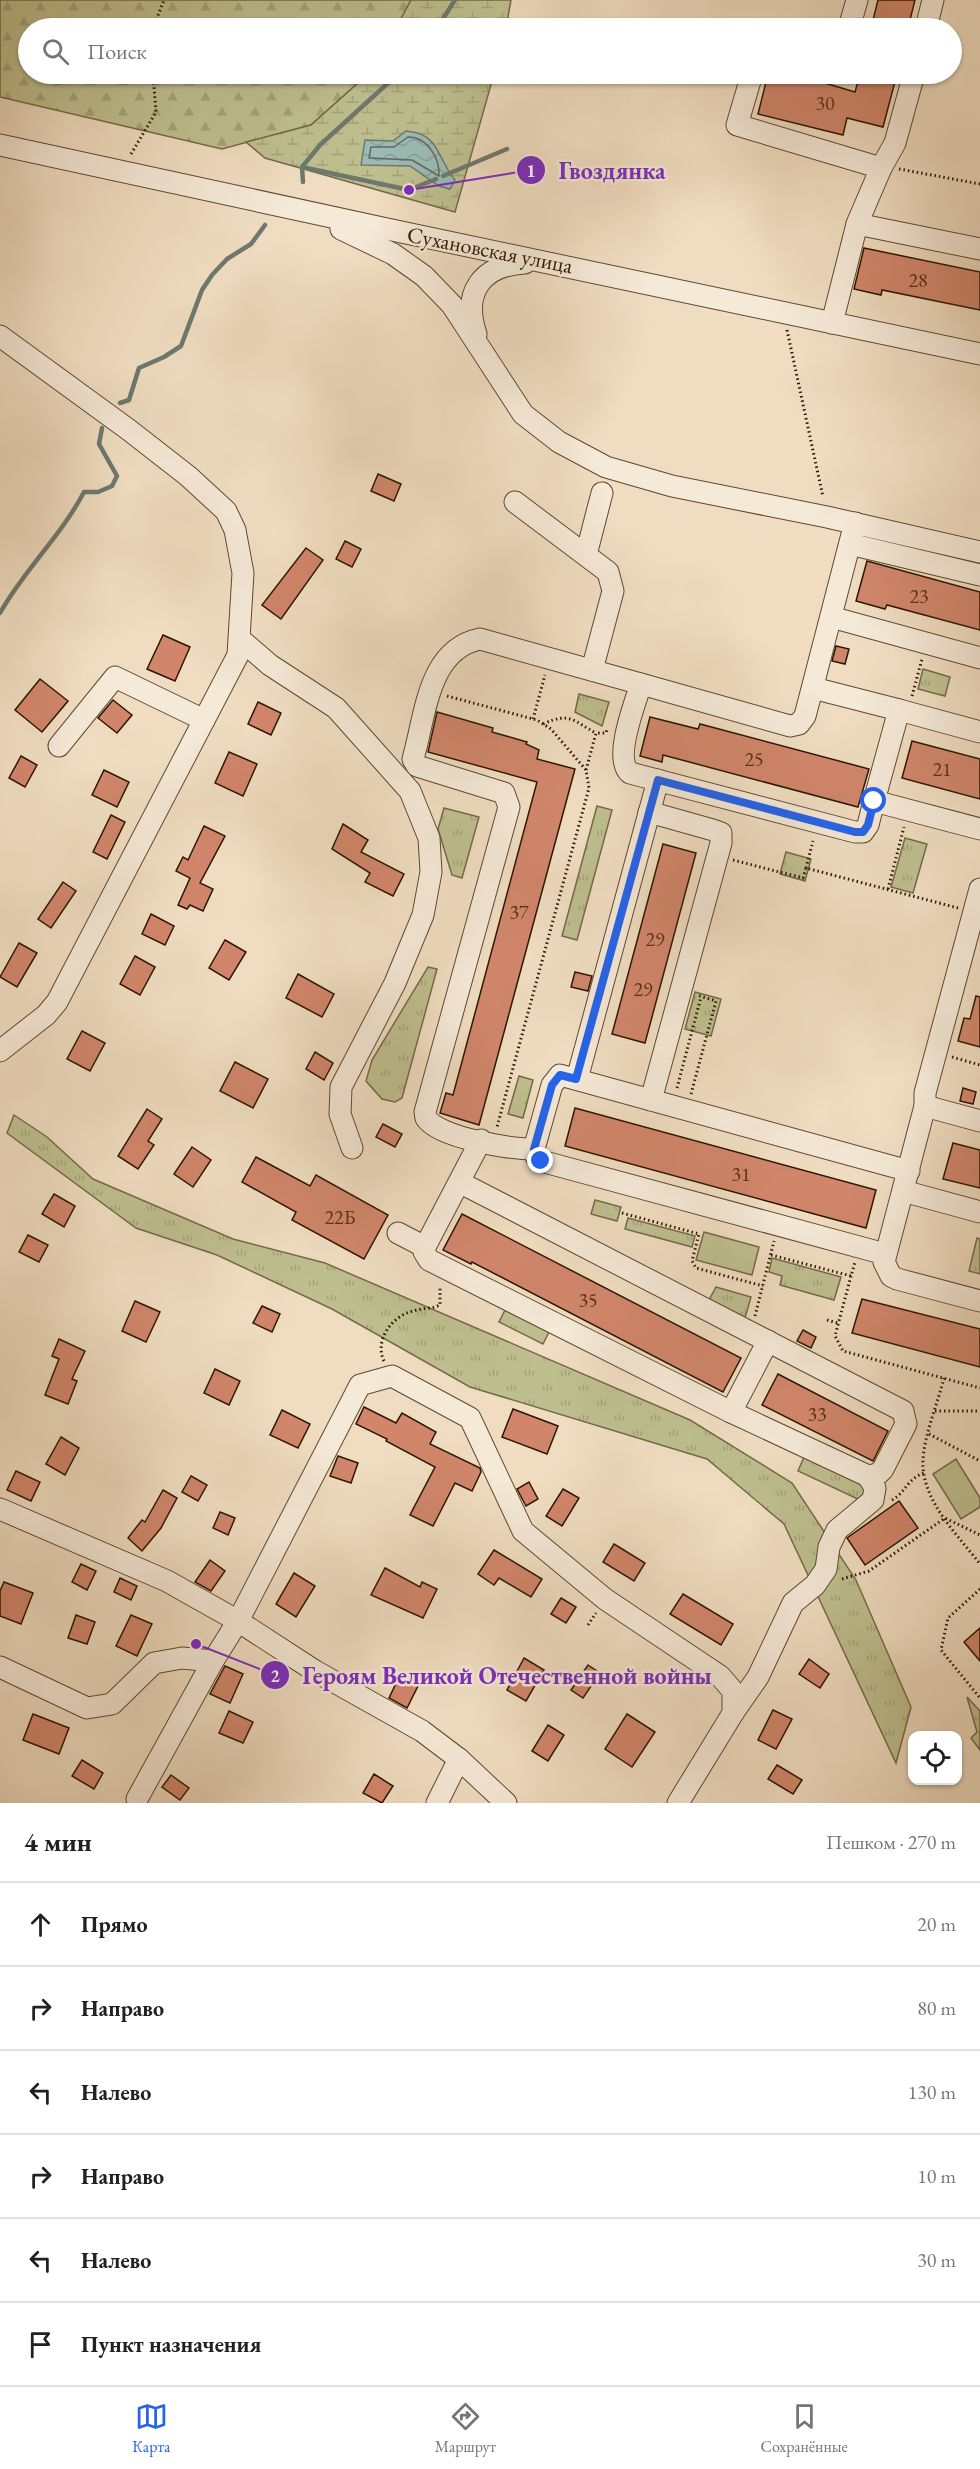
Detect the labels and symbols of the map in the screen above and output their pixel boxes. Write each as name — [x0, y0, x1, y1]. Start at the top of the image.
house number: 30 — [815, 90, 835, 116]
callout: Гвоздянка — [516, 149, 678, 191]
text: Гвоздянка — [558, 155, 666, 186]
text: 1 — [526, 159, 536, 182]
street label: Сухановская улица — [405, 220, 575, 280]
house number: 28 — [908, 267, 928, 293]
house number: 23 — [909, 583, 929, 609]
house number: 25 — [744, 746, 764, 772]
house number: 21 — [932, 756, 952, 782]
route start — [860, 787, 886, 813]
house number: 37 — [509, 899, 529, 925]
house number: 29 — [645, 926, 665, 952]
house number: 29 — [633, 976, 653, 1002]
route end — [527, 1147, 553, 1173]
house number: 31 — [731, 1161, 751, 1187]
house number: 22Б — [325, 1204, 356, 1230]
house number: 35 — [578, 1287, 598, 1313]
house number: 33 — [807, 1401, 827, 1427]
callout: Героям Великой Отечественной войны — [260, 1654, 723, 1696]
text: Героям Великой Отечественной войны — [302, 1660, 712, 1691]
text: 2 — [270, 1664, 280, 1687]

